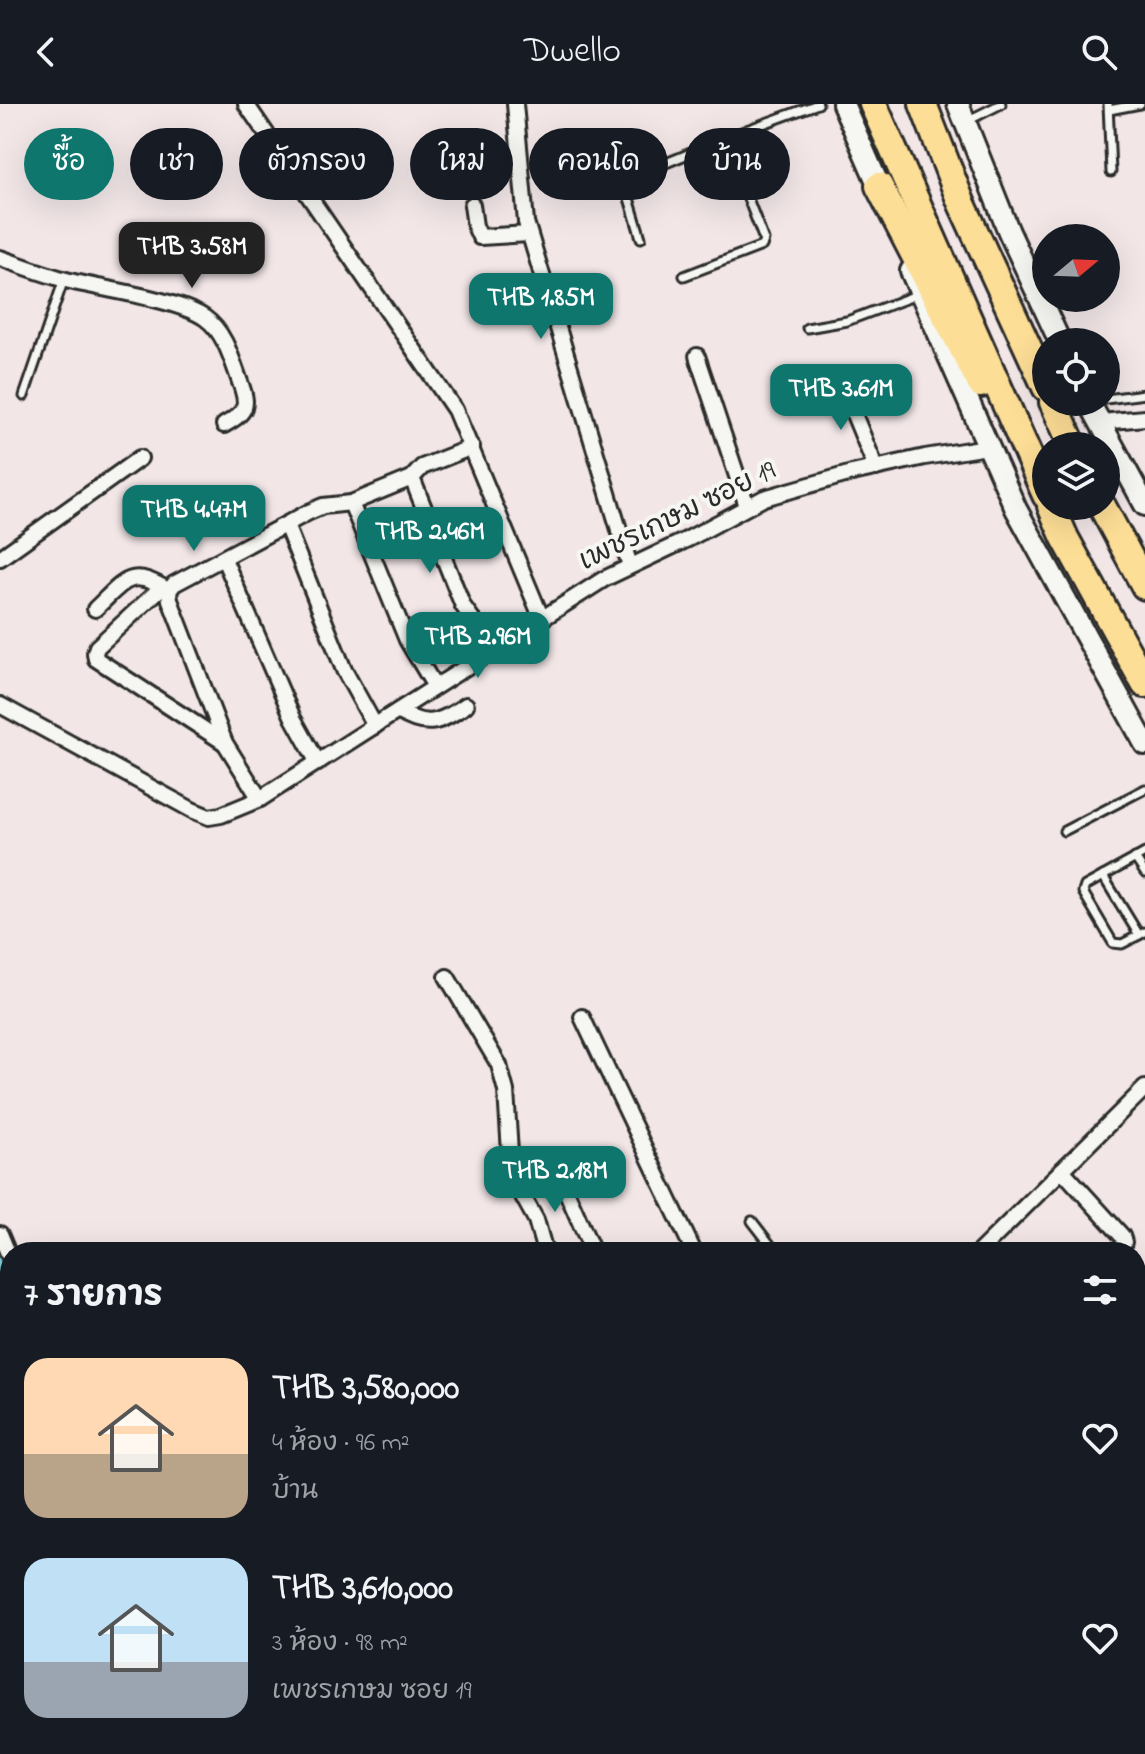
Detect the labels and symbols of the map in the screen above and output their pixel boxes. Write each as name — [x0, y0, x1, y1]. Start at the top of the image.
pin: THB 3.58M — [100, 222, 284, 290]
north arrow — [1032, 224, 1120, 312]
pin: THB 1.85M — [449, 273, 633, 341]
pin: THB 3.61M — [749, 364, 933, 432]
street label: เพชรเกษม ซอย 19 — [572, 451, 784, 583]
pin: THB 4.47M — [102, 485, 286, 553]
pin: THB 2.46M — [338, 507, 522, 575]
pin: THB 2.96M — [386, 612, 570, 680]
pin: THB 2.18M — [463, 1146, 647, 1214]

